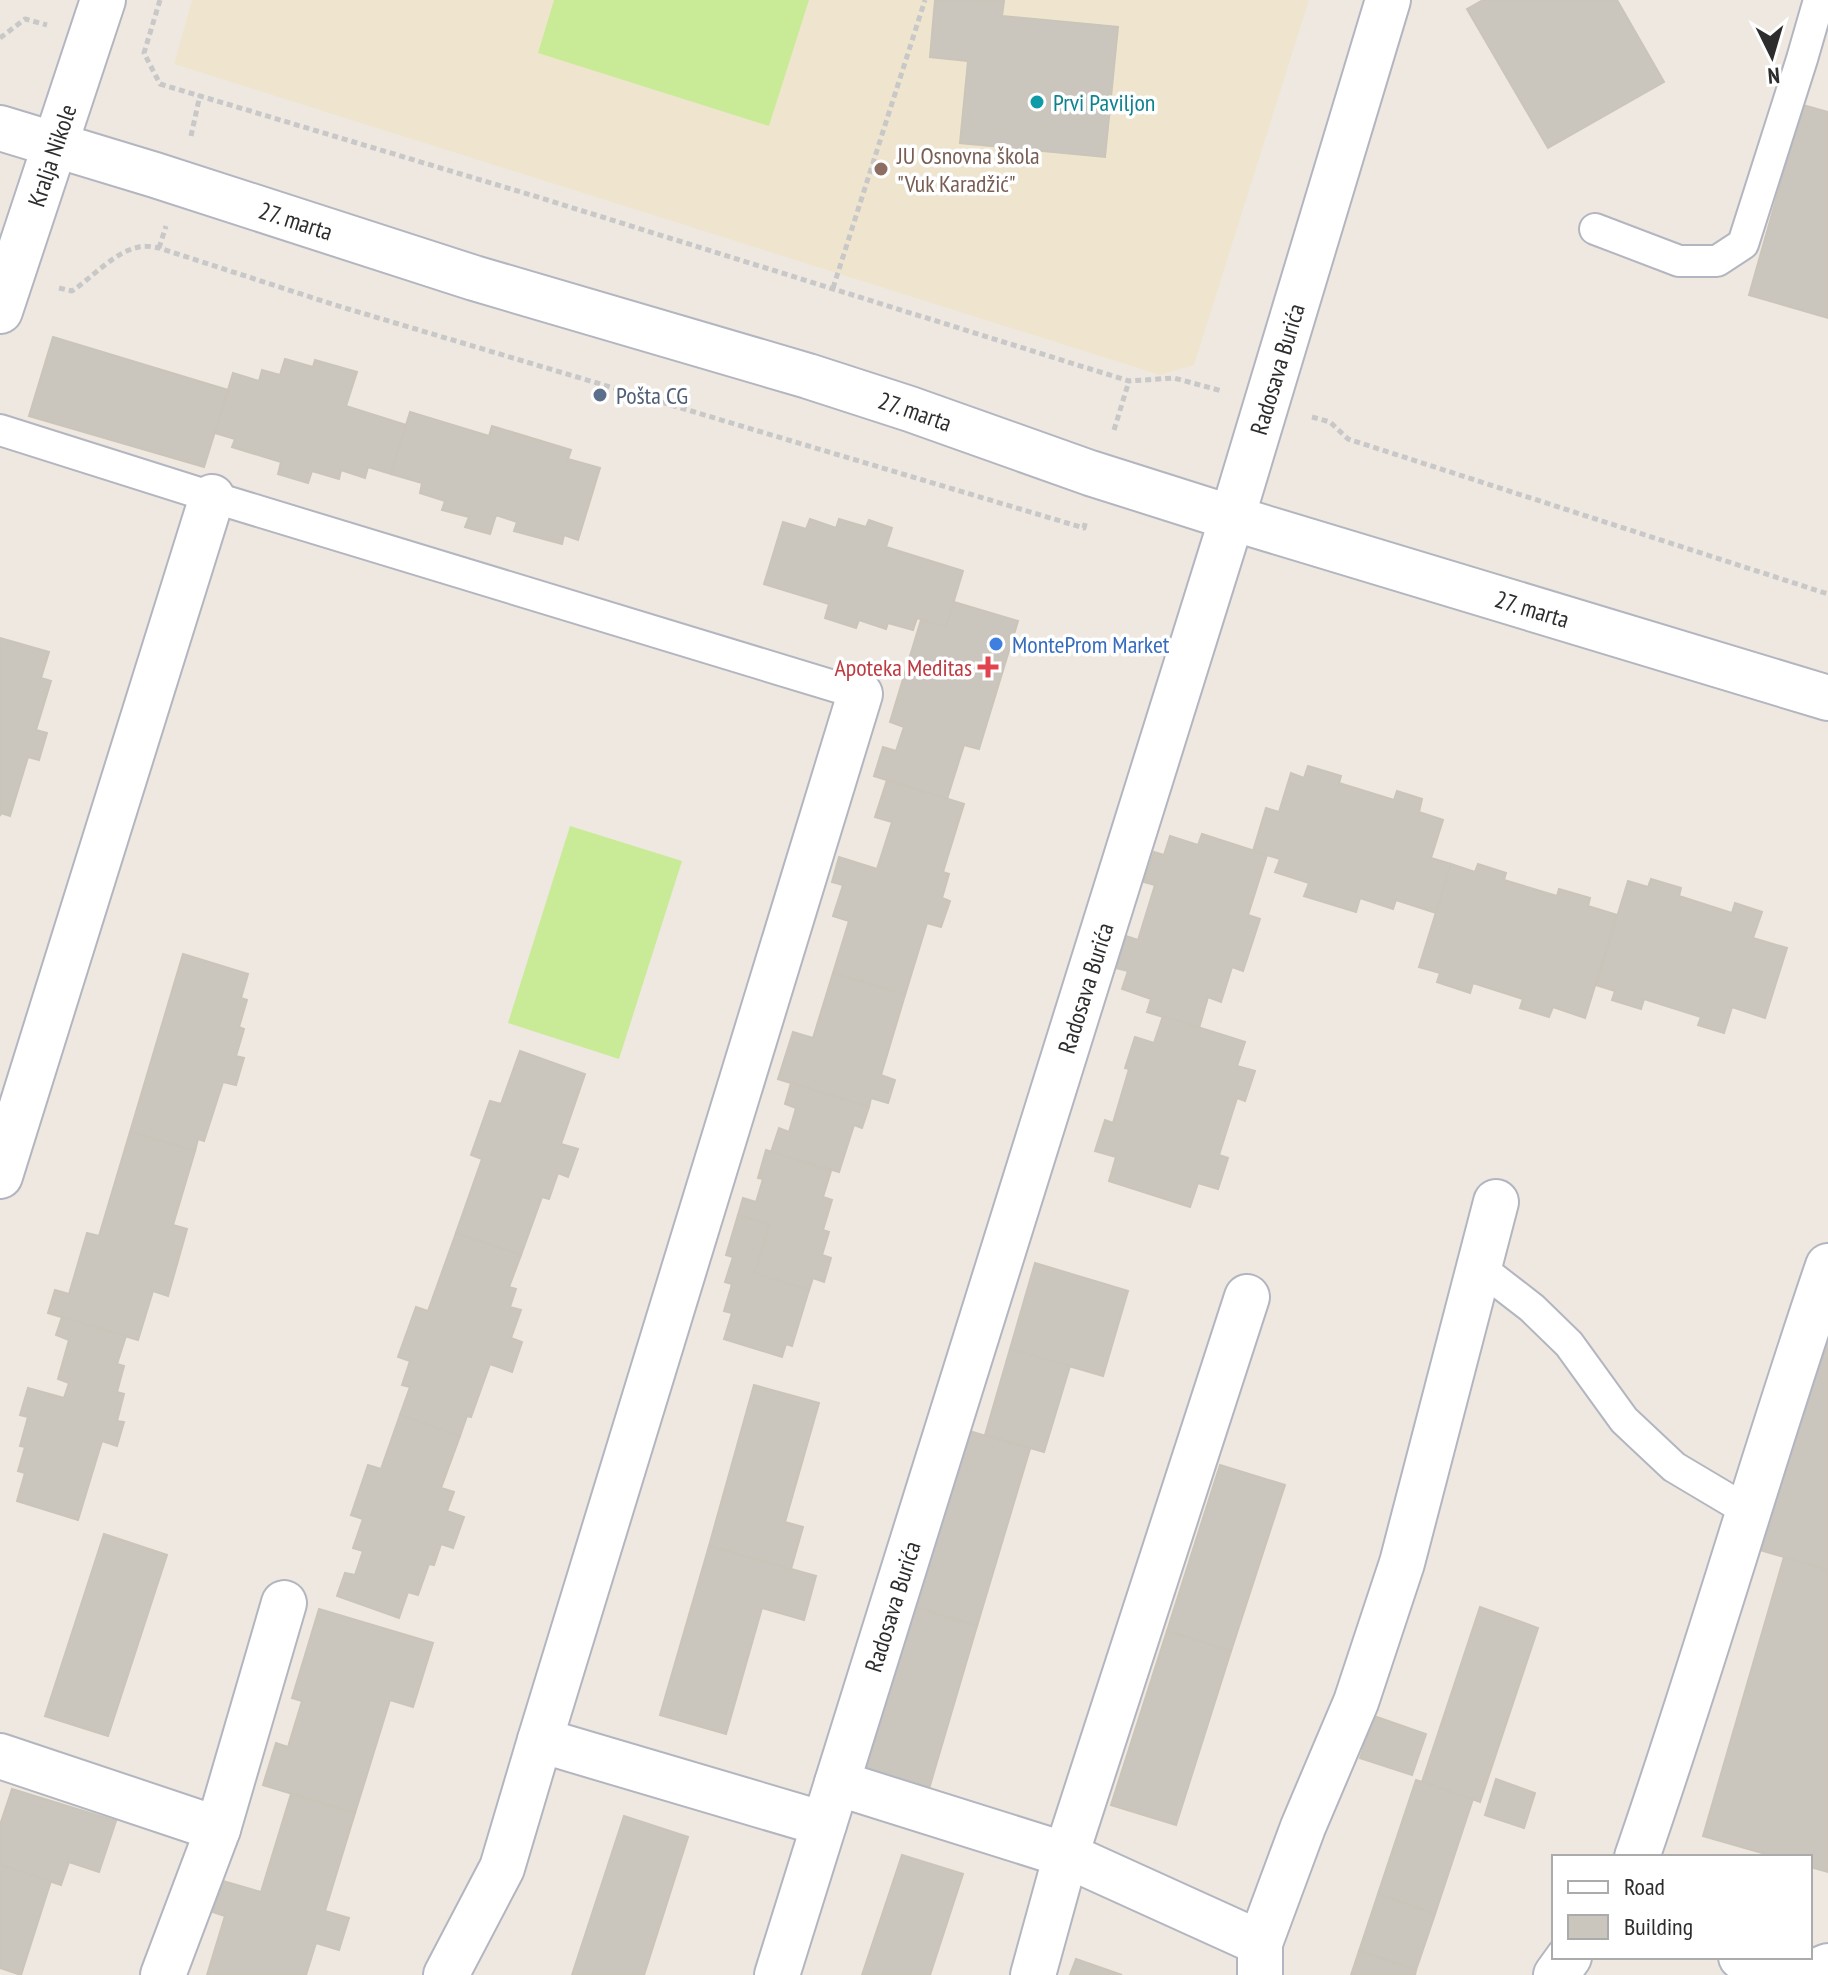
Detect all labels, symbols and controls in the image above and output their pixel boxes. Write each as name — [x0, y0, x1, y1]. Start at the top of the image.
north arrow — [1732, 16, 1812, 96]
text: N — [1767, 61, 1781, 90]
place label: Prvi Paviljon — [1053, 87, 1155, 118]
marker: Prvi Paviljon — [1028, 93, 1046, 111]
street label: Kralja Nikole — [20, 100, 83, 211]
place label: JU Osnovna škola "Vuk Karadžić" — [896, 140, 1040, 199]
marker: JU Osnovna škola "Vuk Karadžić" — [872, 160, 890, 178]
street label: 27. marta — [255, 194, 337, 247]
street label: Radosava Burića — [1243, 300, 1311, 438]
place label: Pošta CG — [616, 380, 688, 411]
street label: 27. marta — [874, 384, 956, 438]
marker: Pošta CG — [591, 386, 609, 404]
street label: 27. marta — [1491, 583, 1573, 634]
place label: MonteProm Market — [1012, 629, 1170, 660]
marker: MonteProm Market — [987, 635, 1005, 653]
place label: Apoteka Meditas — [834, 652, 972, 683]
marker: Apoteka Meditas — [979, 658, 997, 676]
street label: Radosava Burića — [1050, 919, 1120, 1057]
street label: Radosava Burića — [857, 1537, 927, 1676]
legend — [1552, 1855, 1812, 1959]
text: Road — [1624, 1871, 1665, 1902]
text: Building — [1624, 1911, 1693, 1942]

